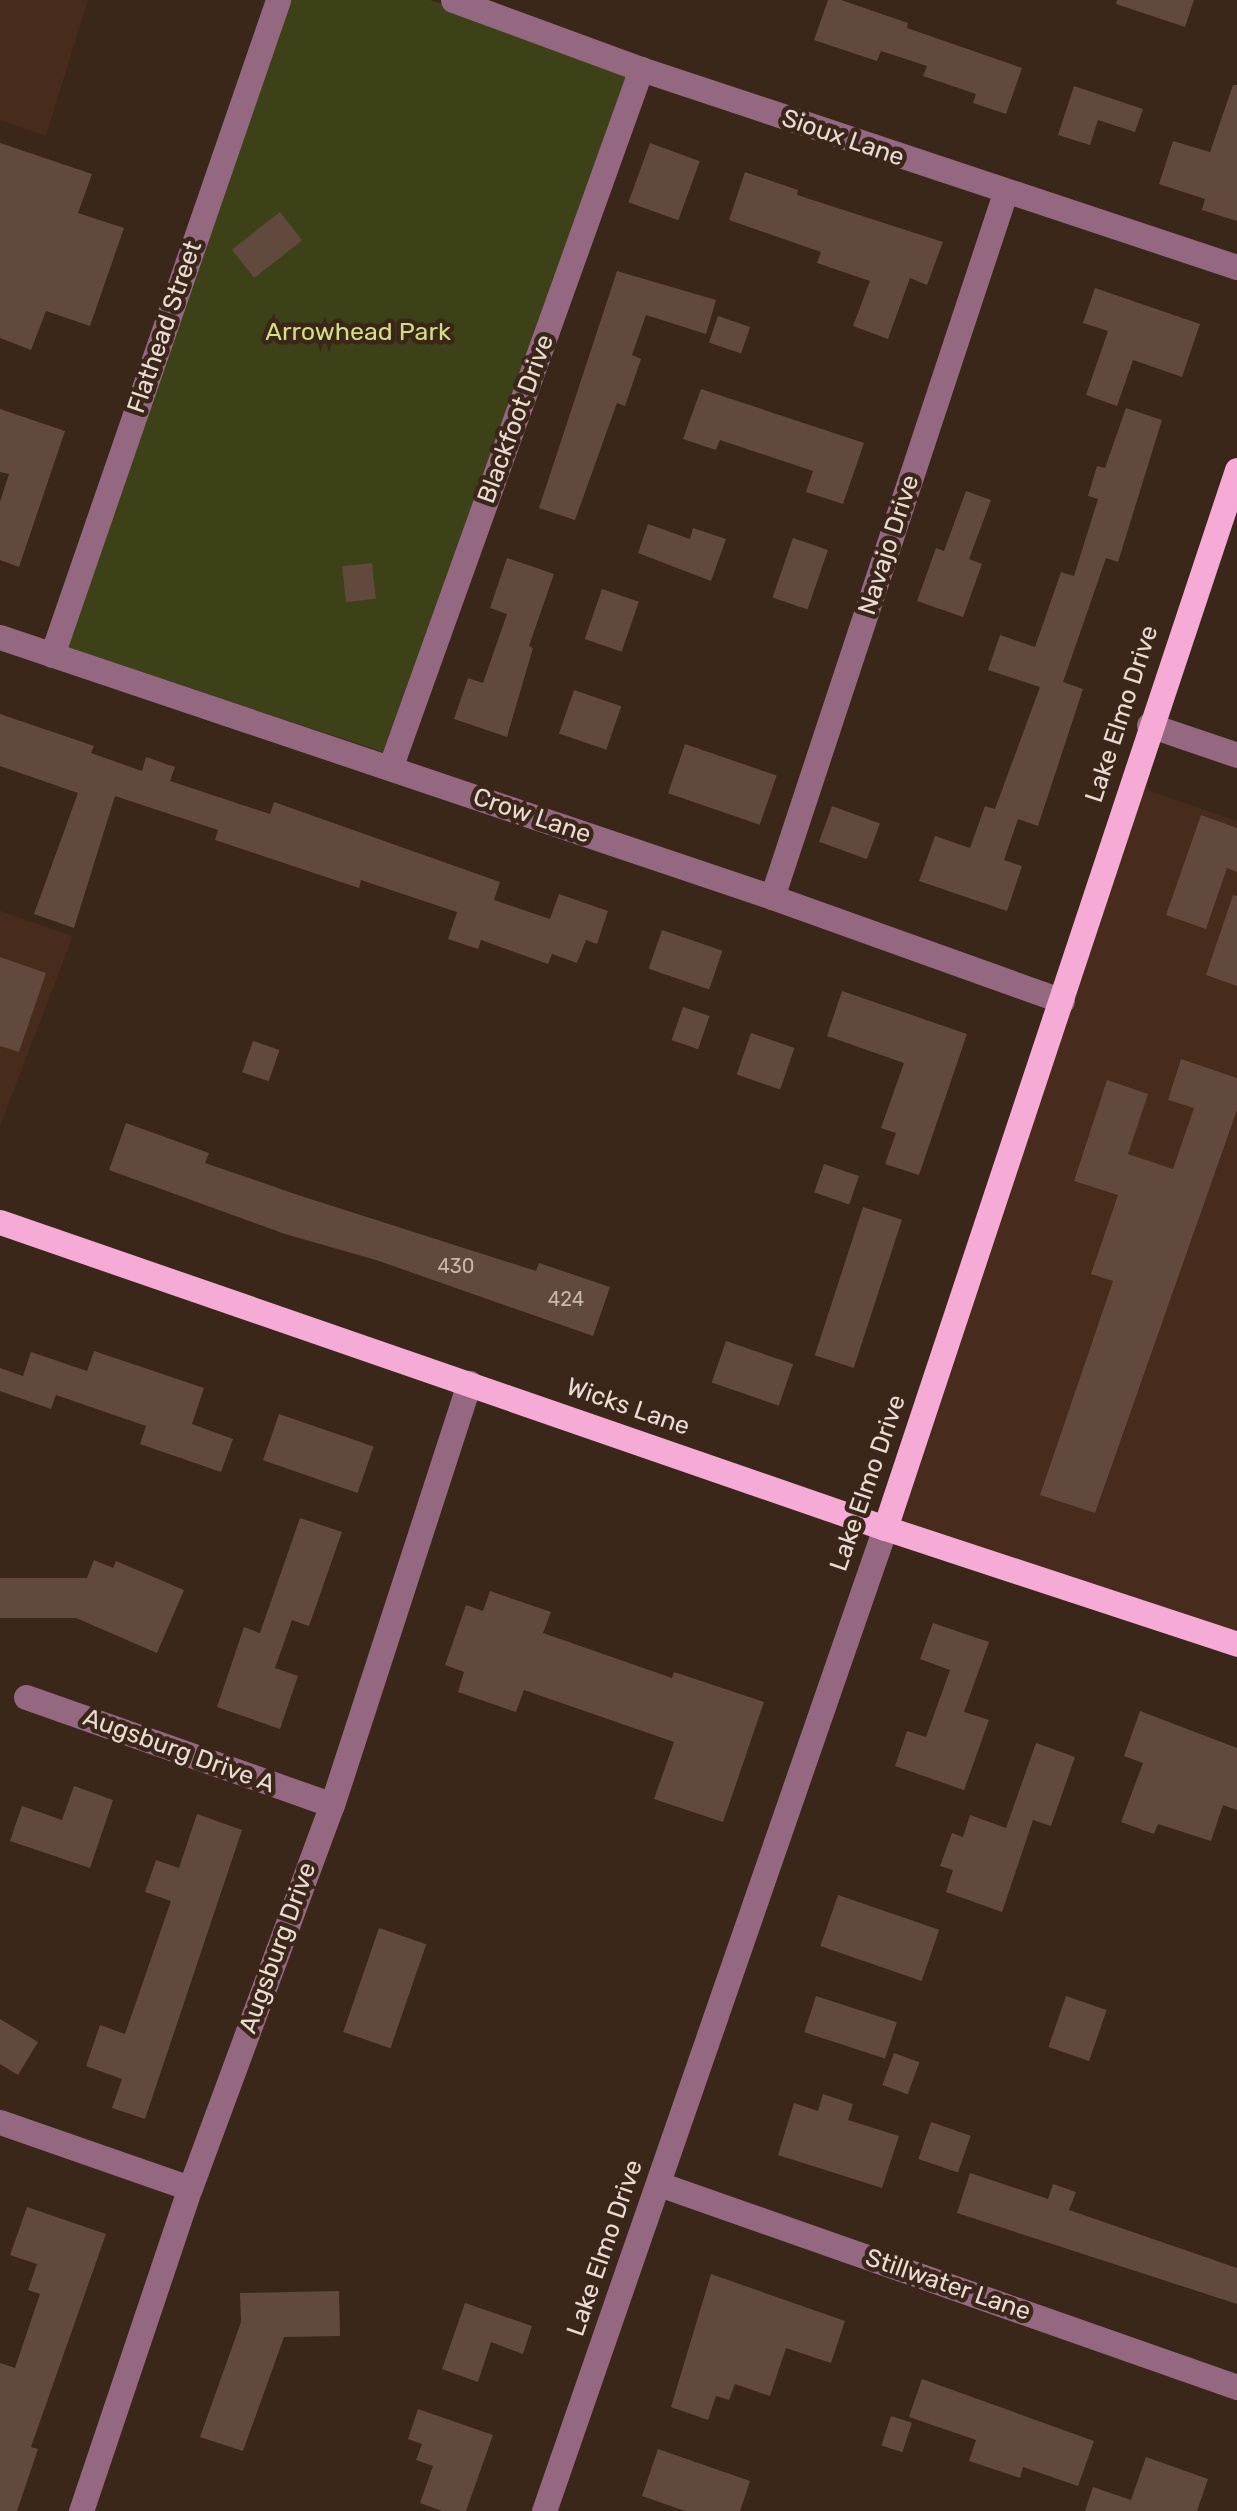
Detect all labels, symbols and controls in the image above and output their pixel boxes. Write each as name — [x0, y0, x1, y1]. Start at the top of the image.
street label: Sioux Lane — [778, 103, 908, 173]
street label: Flathead Street — [121, 237, 209, 417]
park label: Arrowhead Park — [265, 317, 451, 347]
street label: Blackfoot Drive — [472, 331, 560, 507]
street label: Navajo Drive — [852, 471, 926, 619]
street label: Lake Elmo Drive — [1079, 622, 1165, 806]
street label: Crow Lane — [469, 782, 595, 850]
house number: 430 — [437, 1254, 475, 1278]
house number: 424 — [548, 1287, 584, 1311]
street label: Wicks Lane — [562, 1372, 694, 1442]
street label: Lake Elmo Drive — [824, 1391, 912, 1575]
street label: Augsburg Drive A — [79, 1702, 279, 1800]
street label: Augsburg Drive — [233, 1858, 323, 2038]
street label: Lake Elmo Drive — [561, 2156, 649, 2340]
street label: Stillwater Lane — [861, 2243, 1035, 2327]

